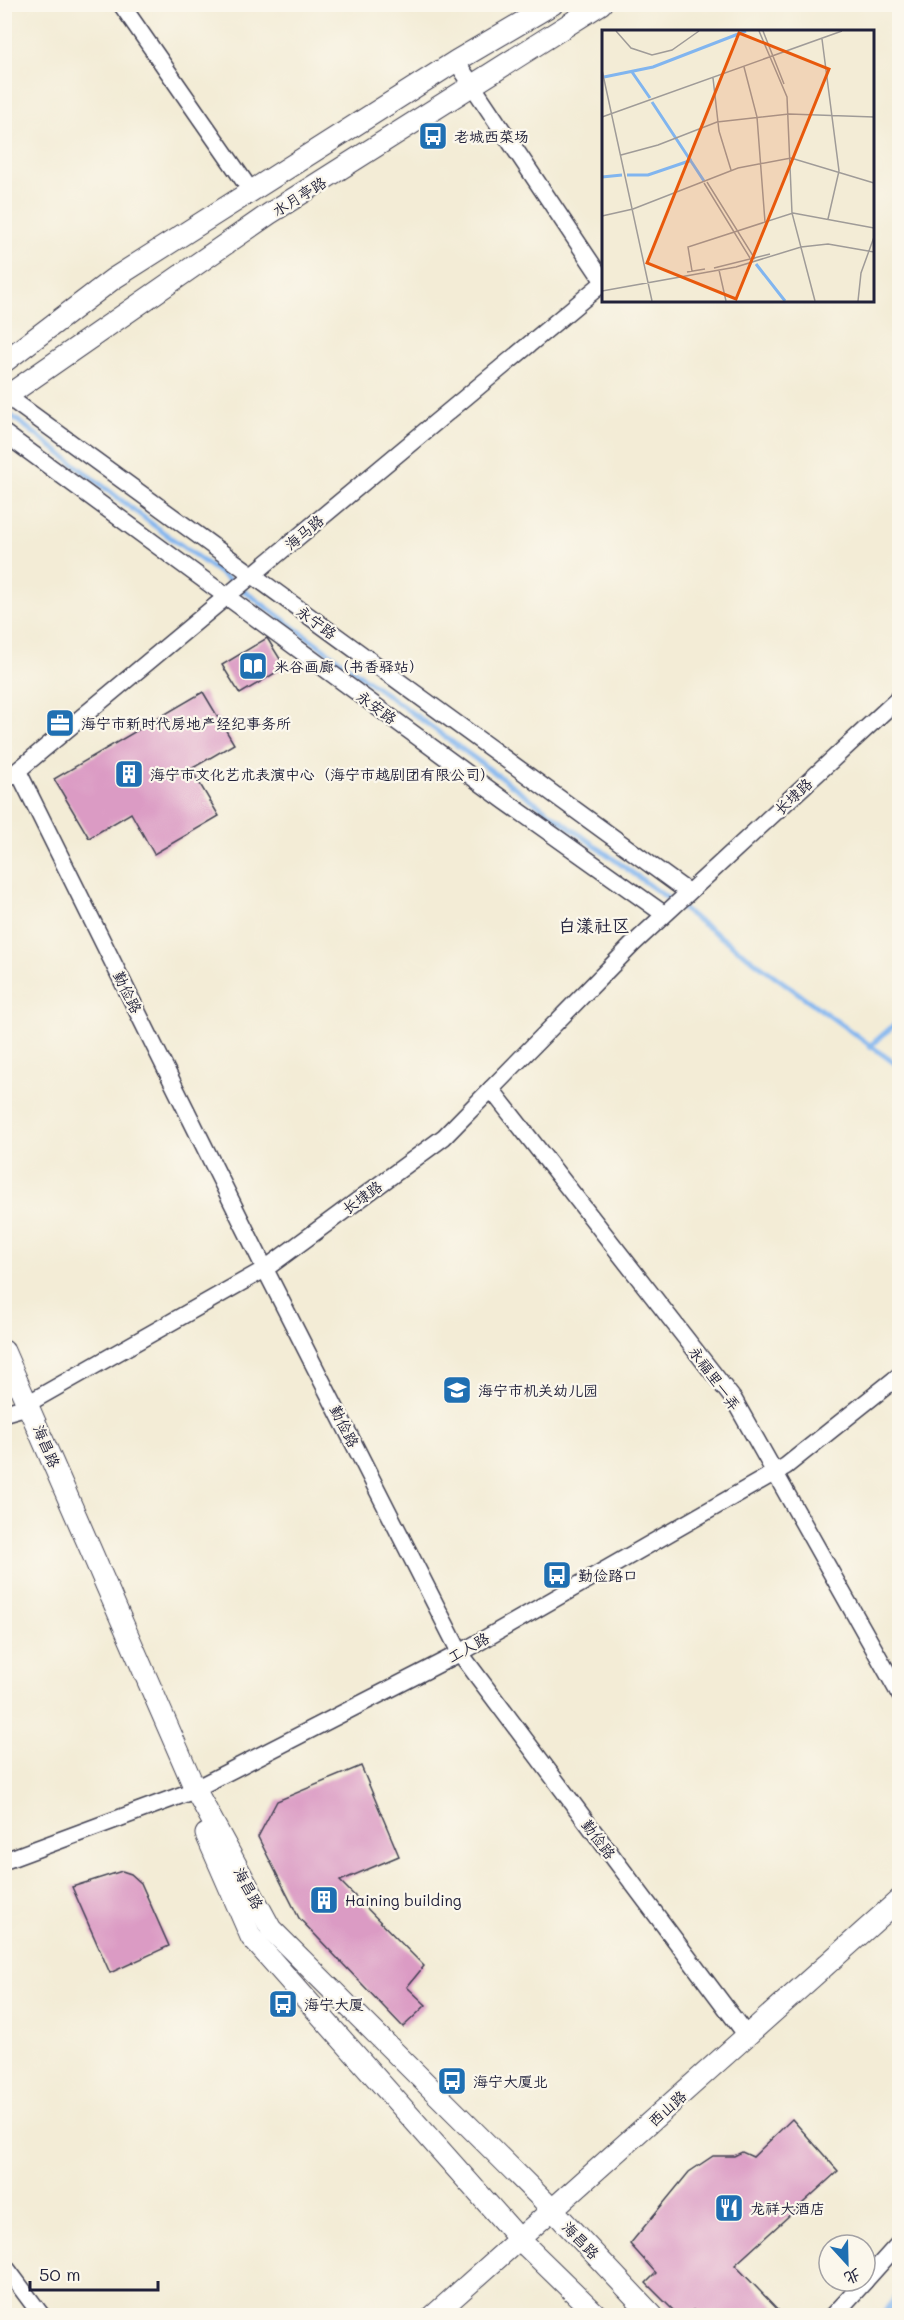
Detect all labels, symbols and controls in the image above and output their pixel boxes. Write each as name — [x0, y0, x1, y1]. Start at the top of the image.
inset map — [602, 30, 874, 302]
bus stop icon: 老城西菜场 — [417, 120, 449, 152]
place label: 老城西菜场 — [454, 126, 529, 146]
street label: 水月亭路 — [268, 172, 330, 220]
street label: 海马路 — [280, 510, 328, 554]
street label: 永宁路 — [293, 601, 341, 643]
library icon: 米谷画廊（书香驿站） — [237, 650, 269, 682]
place label: 米谷画廊（书香驿站） — [274, 656, 424, 676]
street label: 永安路 — [353, 686, 401, 728]
office icon: 海宁市新时代房地产经纪事务所 — [44, 707, 76, 739]
place label: 海宁市新时代房地产经纪事务所 — [81, 713, 291, 733]
building icon: 海宁市文化艺术表演中心（海宁市越剧团有限公司） — [113, 758, 145, 790]
place label: 海宁市文化艺术表演中心（海宁市越剧团有限公司） — [150, 764, 495, 784]
street label: 长埭路 — [770, 773, 816, 819]
district label: 白漾社区 — [558, 913, 630, 937]
street label: 勤俭路 — [109, 967, 147, 1017]
street label: 长埭路 — [338, 1176, 386, 1218]
street label: 永福里一弄 — [685, 1342, 745, 1414]
school or university icon: 海宁市机关幼儿园 — [441, 1374, 473, 1406]
place label: 海宁市机关幼儿园 — [478, 1380, 598, 1400]
street label: 勤俭路 — [326, 1401, 364, 1451]
street label: 海昌路 — [29, 1421, 65, 1471]
bus stop icon: 勤俭路口 — [541, 1559, 573, 1591]
place label: 勤俭路口 — [578, 1565, 638, 1585]
street label: 工人路 — [443, 1627, 493, 1667]
street label: 勤俭路 — [577, 1815, 621, 1863]
street label: 海昌路 — [230, 1863, 268, 1913]
building icon: Haining building — [308, 1884, 340, 1916]
place label: Haining building — [345, 1890, 462, 1910]
bus stop icon: 海宁大厦 — [267, 1988, 299, 2020]
place label: 海宁大厦 — [304, 1994, 364, 2014]
bus stop icon: 海宁大厦北 — [436, 2065, 468, 2097]
place label: 海宁大厦北 — [473, 2071, 548, 2091]
street label: 西山路 — [644, 2086, 690, 2130]
restaurant icon: 龙祥大酒店 — [713, 2192, 745, 2224]
place label: 龙祥大酒店 — [750, 2198, 825, 2218]
street label: 海昌路 — [558, 2217, 604, 2263]
north arrow — [817, 2233, 877, 2293]
scale bar — [30, 2254, 158, 2292]
text: 50 m — [39, 2262, 81, 2286]
text: 北 — [841, 2265, 864, 2290]

